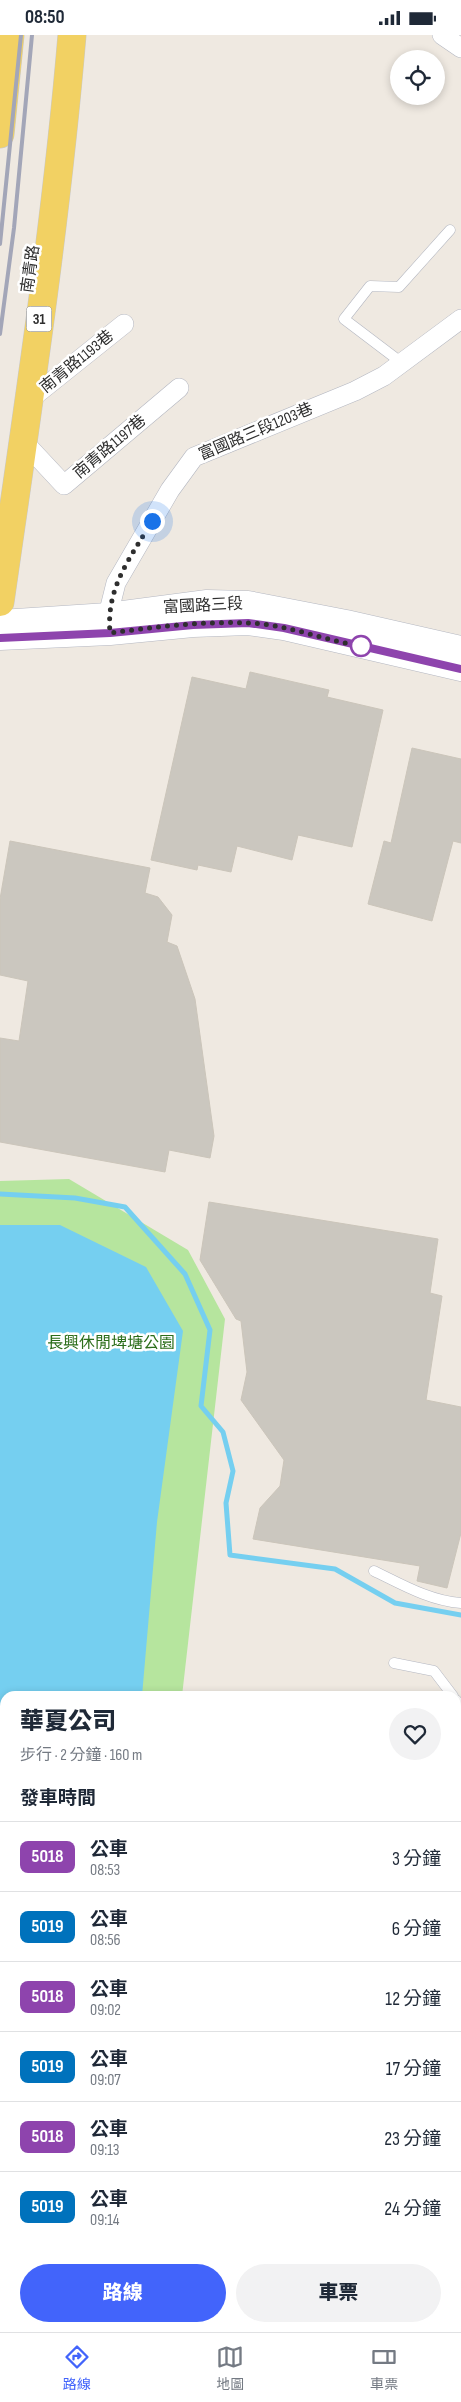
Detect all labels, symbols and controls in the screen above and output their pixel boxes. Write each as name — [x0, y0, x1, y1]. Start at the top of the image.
text: 08:50 — [25, 6, 65, 29]
map controls — [390, 50, 445, 105]
button: locate — [390, 50, 445, 105]
street label: 南青路 — [18, 244, 44, 294]
road number: 31 — [26, 307, 52, 331]
street label: 南青路1193巷 — [36, 327, 118, 397]
street label: 富國路三段1203巷 — [196, 399, 316, 465]
street label: 南青路1197巷 — [70, 411, 150, 483]
your location — [140, 509, 165, 534]
street label: 富國路三段 — [163, 594, 243, 618]
unlabelled marker — [350, 635, 372, 657]
park label: 長興休閒埤塘公園 — [47, 1334, 175, 1353]
text: 華夏公司 — [20, 1707, 116, 1736]
button: heart — [389, 1708, 441, 1760]
text: 步行 · 2 分鐘 · 160 m — [20, 1746, 142, 1765]
text: 發車時間 — [20, 1787, 96, 1810]
text: 公車 — [90, 1838, 128, 1861]
text: 5018 — [31, 1846, 64, 1867]
text: 3 分鐘 — [392, 1848, 441, 1871]
text: 08:53 — [90, 1861, 120, 1880]
text: 公車 — [90, 1908, 128, 1931]
text: 5019 — [31, 1916, 64, 1937]
text: 6 分鐘 — [392, 1918, 441, 1941]
text: 08:56 — [90, 1931, 121, 1950]
text: 公車 — [90, 1978, 128, 2001]
text: 5018 — [31, 1986, 64, 2007]
text: 12 分鐘 — [385, 1988, 441, 2011]
text: 09:02 — [90, 2001, 121, 2020]
text: 公車 — [90, 2048, 128, 2071]
text: 5019 — [31, 2056, 64, 2077]
text: 17 分鐘 — [386, 2058, 441, 2081]
text: 09:07 — [90, 2071, 121, 2090]
text: 公車 — [90, 2118, 128, 2141]
text: 5018 — [31, 2126, 64, 2147]
text: 23 分鐘 — [384, 2128, 441, 2151]
text: 09:13 — [90, 2141, 120, 2160]
text: 公車 — [90, 2188, 128, 2211]
text: 5019 — [31, 2196, 64, 2217]
text: 24 分鐘 — [384, 2198, 441, 2221]
text: 09:14 — [90, 2211, 120, 2230]
button: 路線 — [20, 2264, 226, 2322]
button: 車票 — [236, 2264, 441, 2322]
tab: 路線 — [63, 2343, 91, 2393]
tab: 地圖 — [216, 2343, 244, 2393]
tab: 車票 — [370, 2343, 398, 2393]

